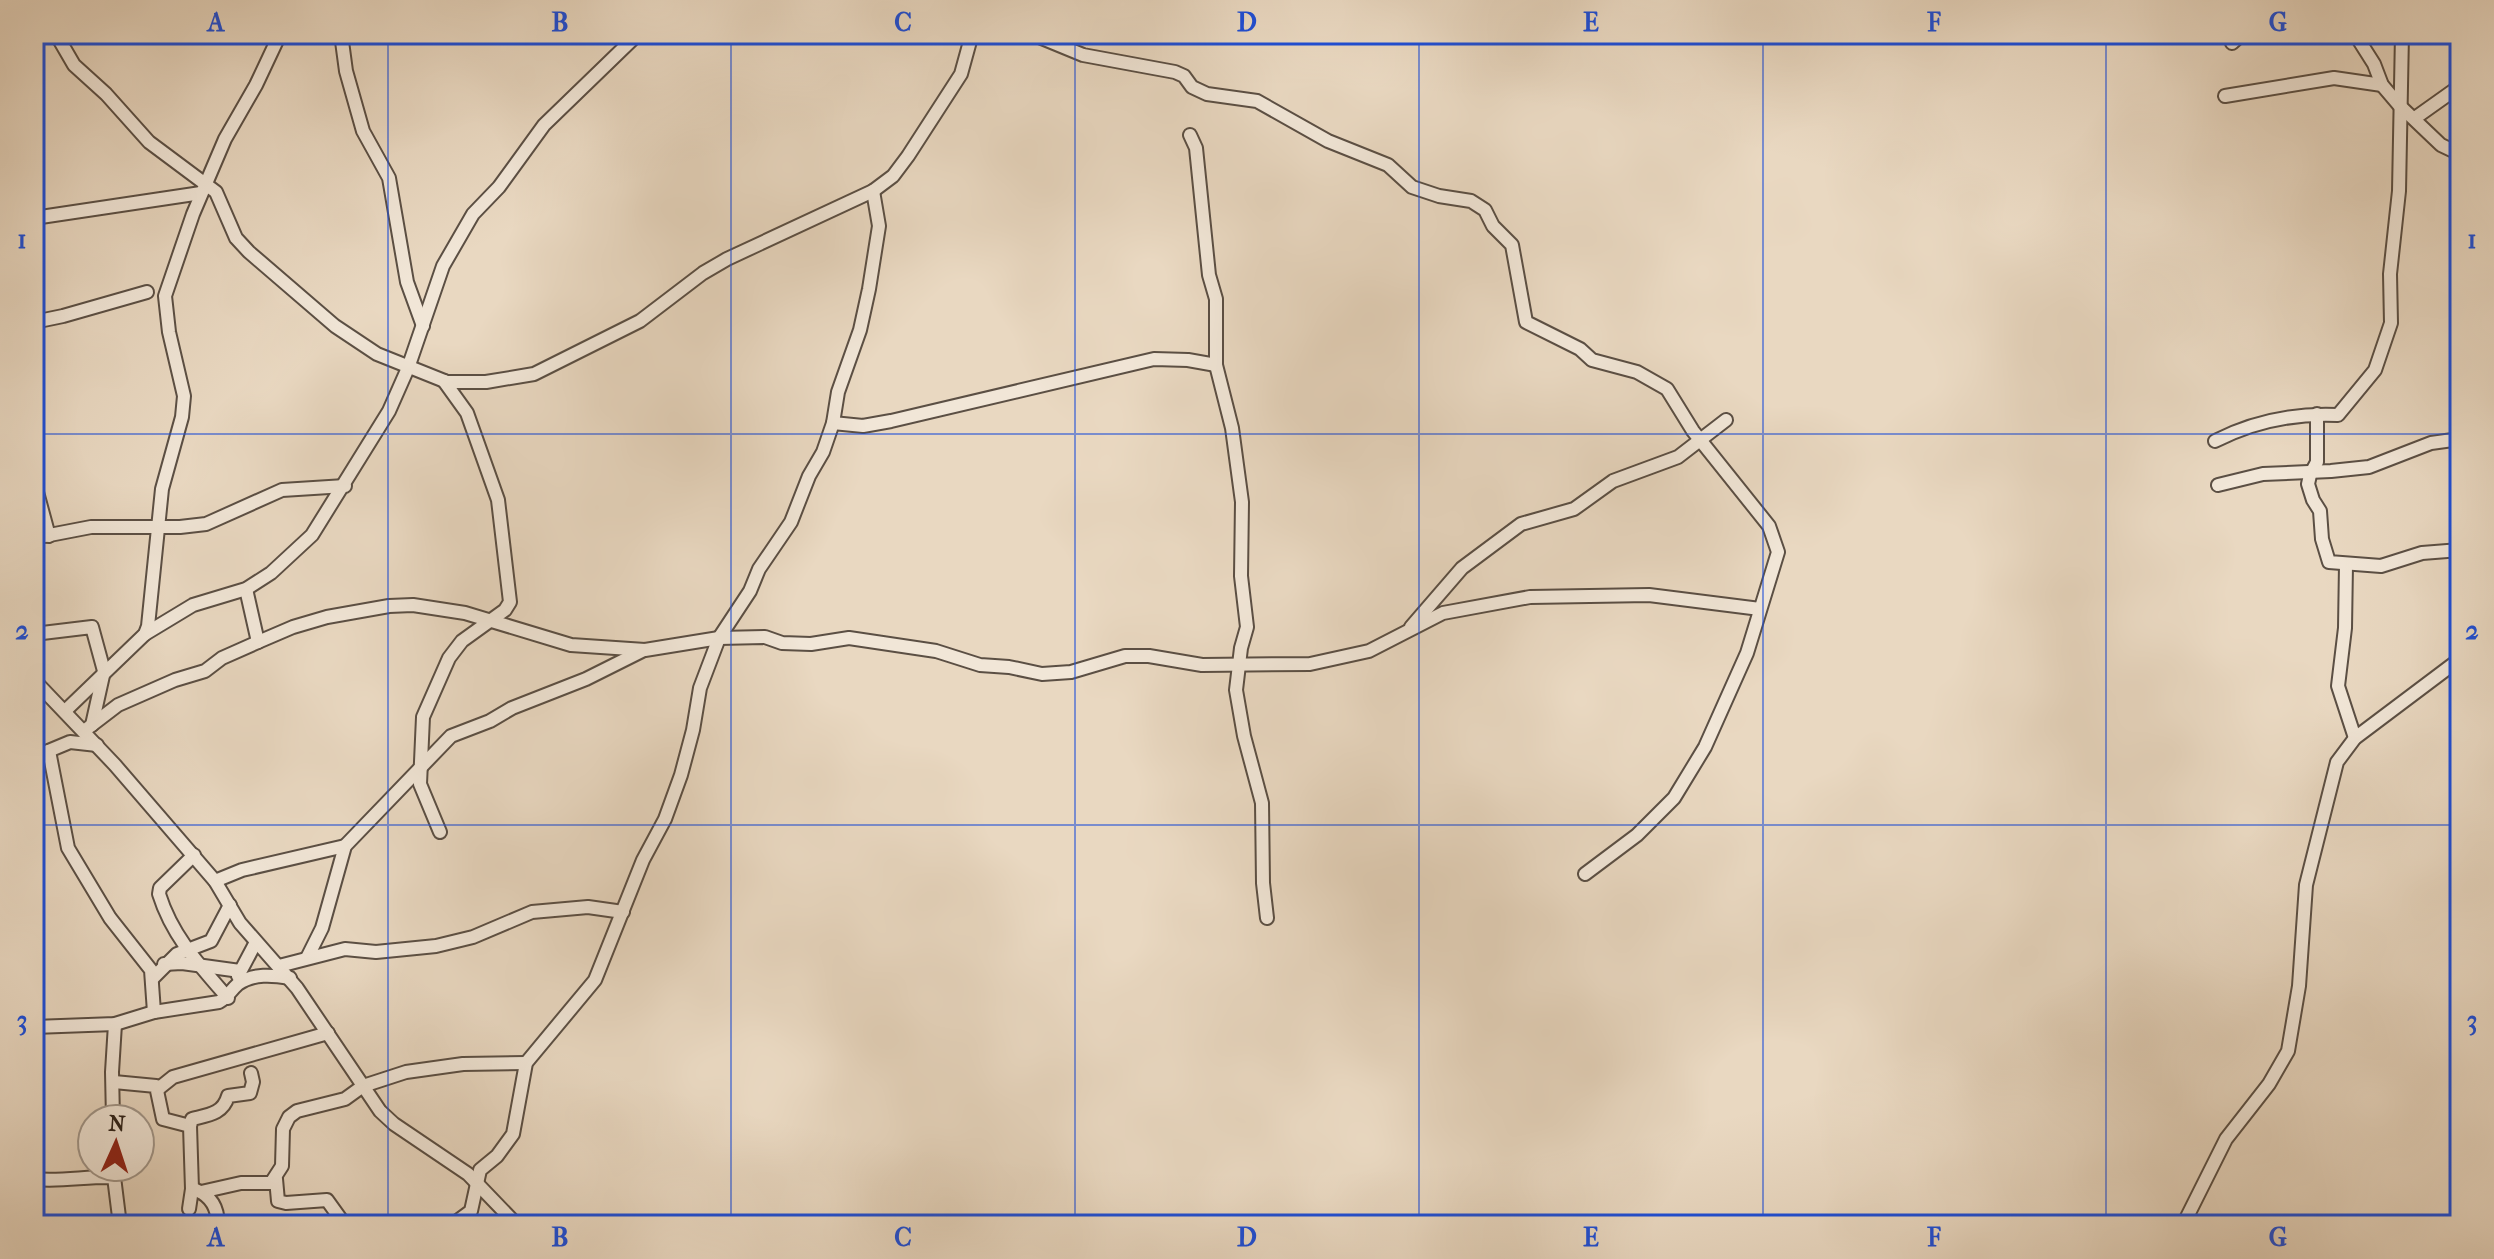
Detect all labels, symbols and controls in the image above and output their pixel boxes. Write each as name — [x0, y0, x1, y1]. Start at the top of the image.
text: A — [206, 7, 226, 38]
text: B — [552, 7, 569, 38]
text: C — [894, 7, 912, 38]
text: D — [1237, 7, 1257, 38]
text: E — [1583, 7, 1599, 38]
text: F — [1926, 7, 1941, 38]
text: G — [2269, 7, 2287, 38]
text: 1 — [17, 224, 27, 255]
text: 1 — [2467, 224, 2477, 255]
text: 2 — [15, 615, 29, 646]
text: 2 — [2465, 615, 2479, 646]
text: 3 — [17, 1005, 27, 1036]
text: 3 — [2467, 1005, 2477, 1036]
north arrow — [76, 1103, 156, 1183]
text: N — [108, 1111, 126, 1137]
text: A — [206, 1222, 226, 1253]
text: B — [552, 1222, 569, 1253]
text: C — [894, 1222, 912, 1253]
text: D — [1237, 1222, 1257, 1253]
text: E — [1583, 1222, 1599, 1253]
text: F — [1926, 1222, 1941, 1253]
text: G — [2269, 1222, 2287, 1253]

